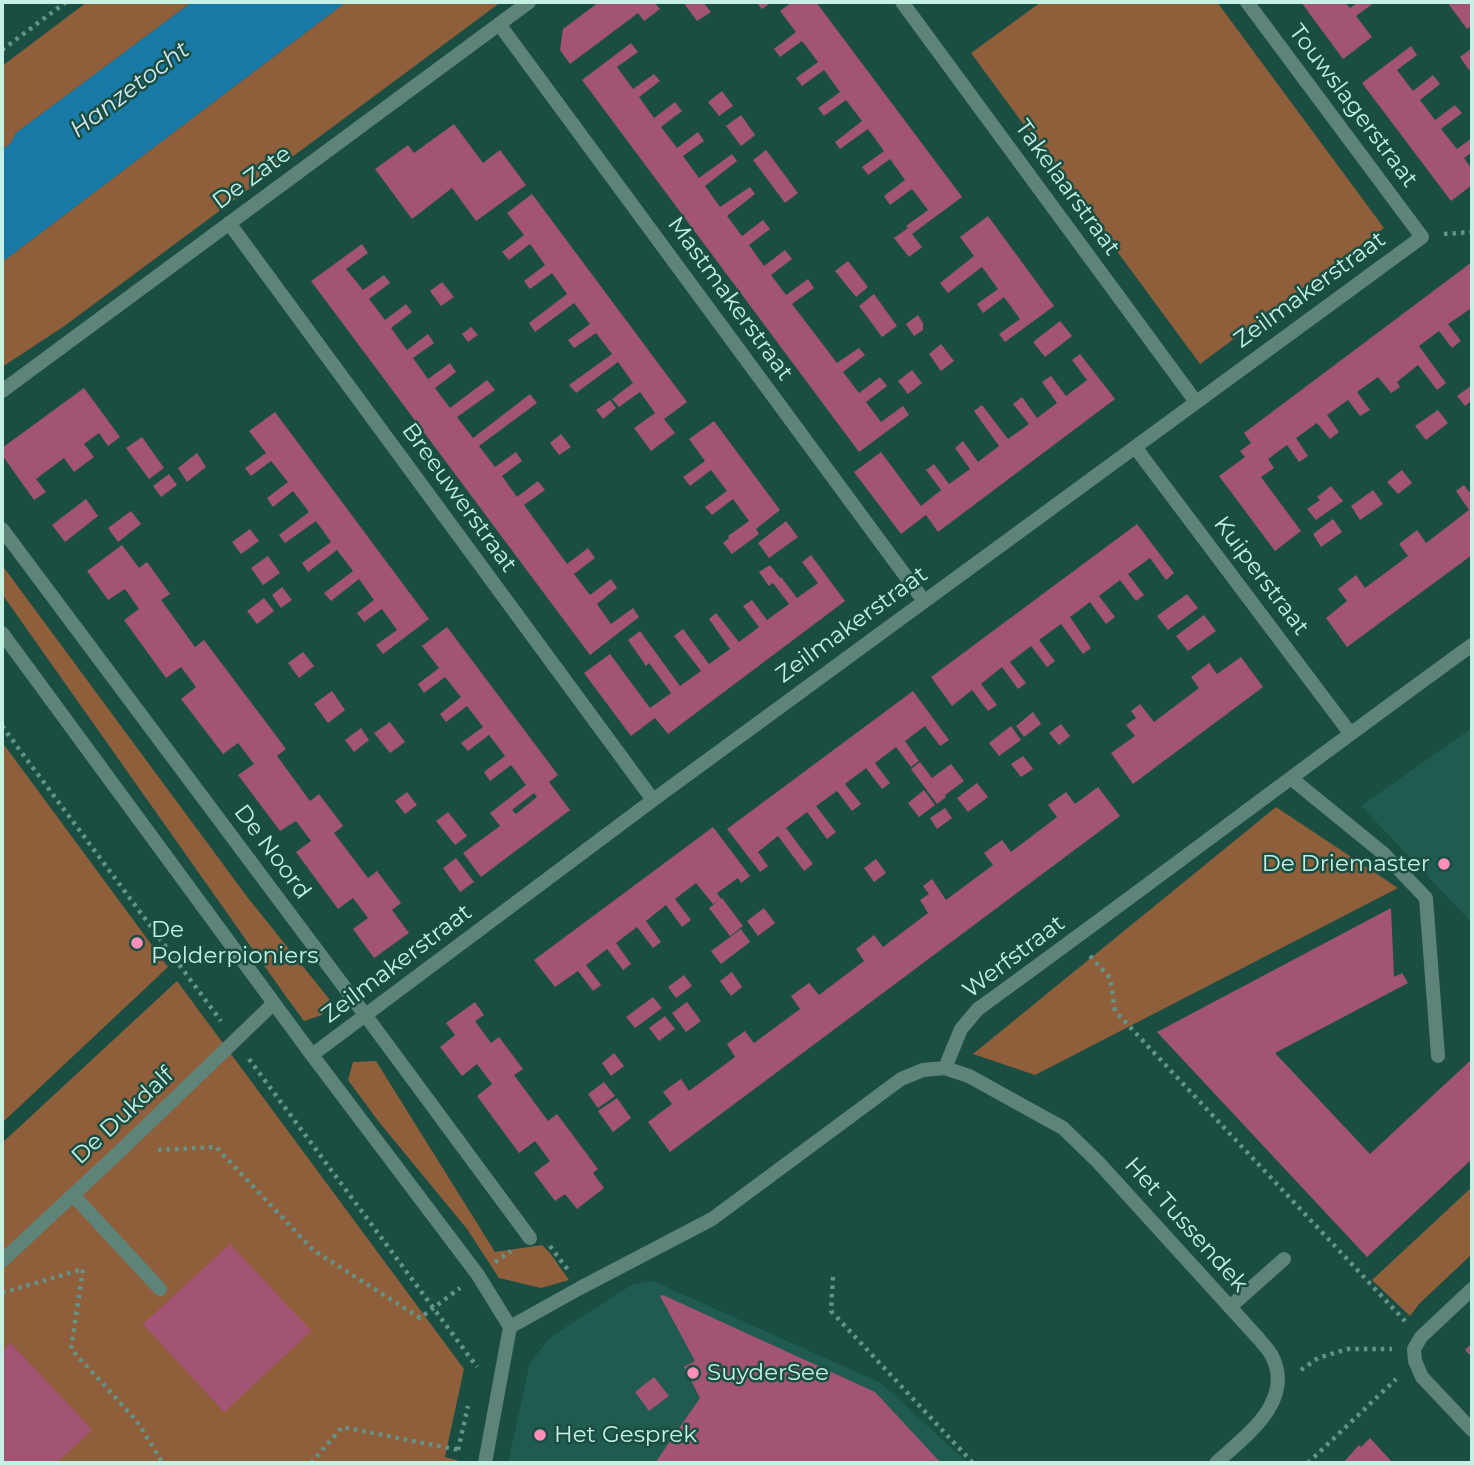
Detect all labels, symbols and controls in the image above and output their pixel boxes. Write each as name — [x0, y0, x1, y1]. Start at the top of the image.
street label: Touwslagerstraat — [1283, 19, 1423, 193]
water label: Hanzetocht — [65, 36, 195, 144]
street label: Takelaarstraat — [1008, 115, 1126, 261]
street label: De Zate — [207, 140, 297, 216]
street label: Mastmakerstraat — [661, 212, 799, 386]
street label: Zeilmakerstraat — [1229, 226, 1391, 354]
street label: Breeuwerstraat — [396, 418, 522, 578]
street label: Kuiperstraat — [1207, 511, 1315, 641]
street label: Zeilmakerstraat — [771, 561, 933, 689]
street label: De Noord — [228, 799, 316, 905]
place label: De Driemaster — [1262, 850, 1430, 878]
marker: De Driemaster — [1436, 856, 1452, 872]
street label: Zeilmakerstraat — [317, 899, 477, 1029]
street label: Werfstraat — [958, 910, 1070, 1004]
place label: De Polderpioniers — [151, 916, 319, 970]
marker: De Polderpioniers — [129, 935, 145, 951]
street label: De Dukdalf — [66, 1062, 180, 1170]
street label: Het Tussendek — [1118, 1152, 1254, 1298]
place label: SuyderSee — [707, 1359, 829, 1387]
marker: SuyderSee — [685, 1365, 701, 1381]
place label: Het Gesprek — [554, 1421, 697, 1449]
marker: Het Gesprek — [532, 1427, 548, 1443]

